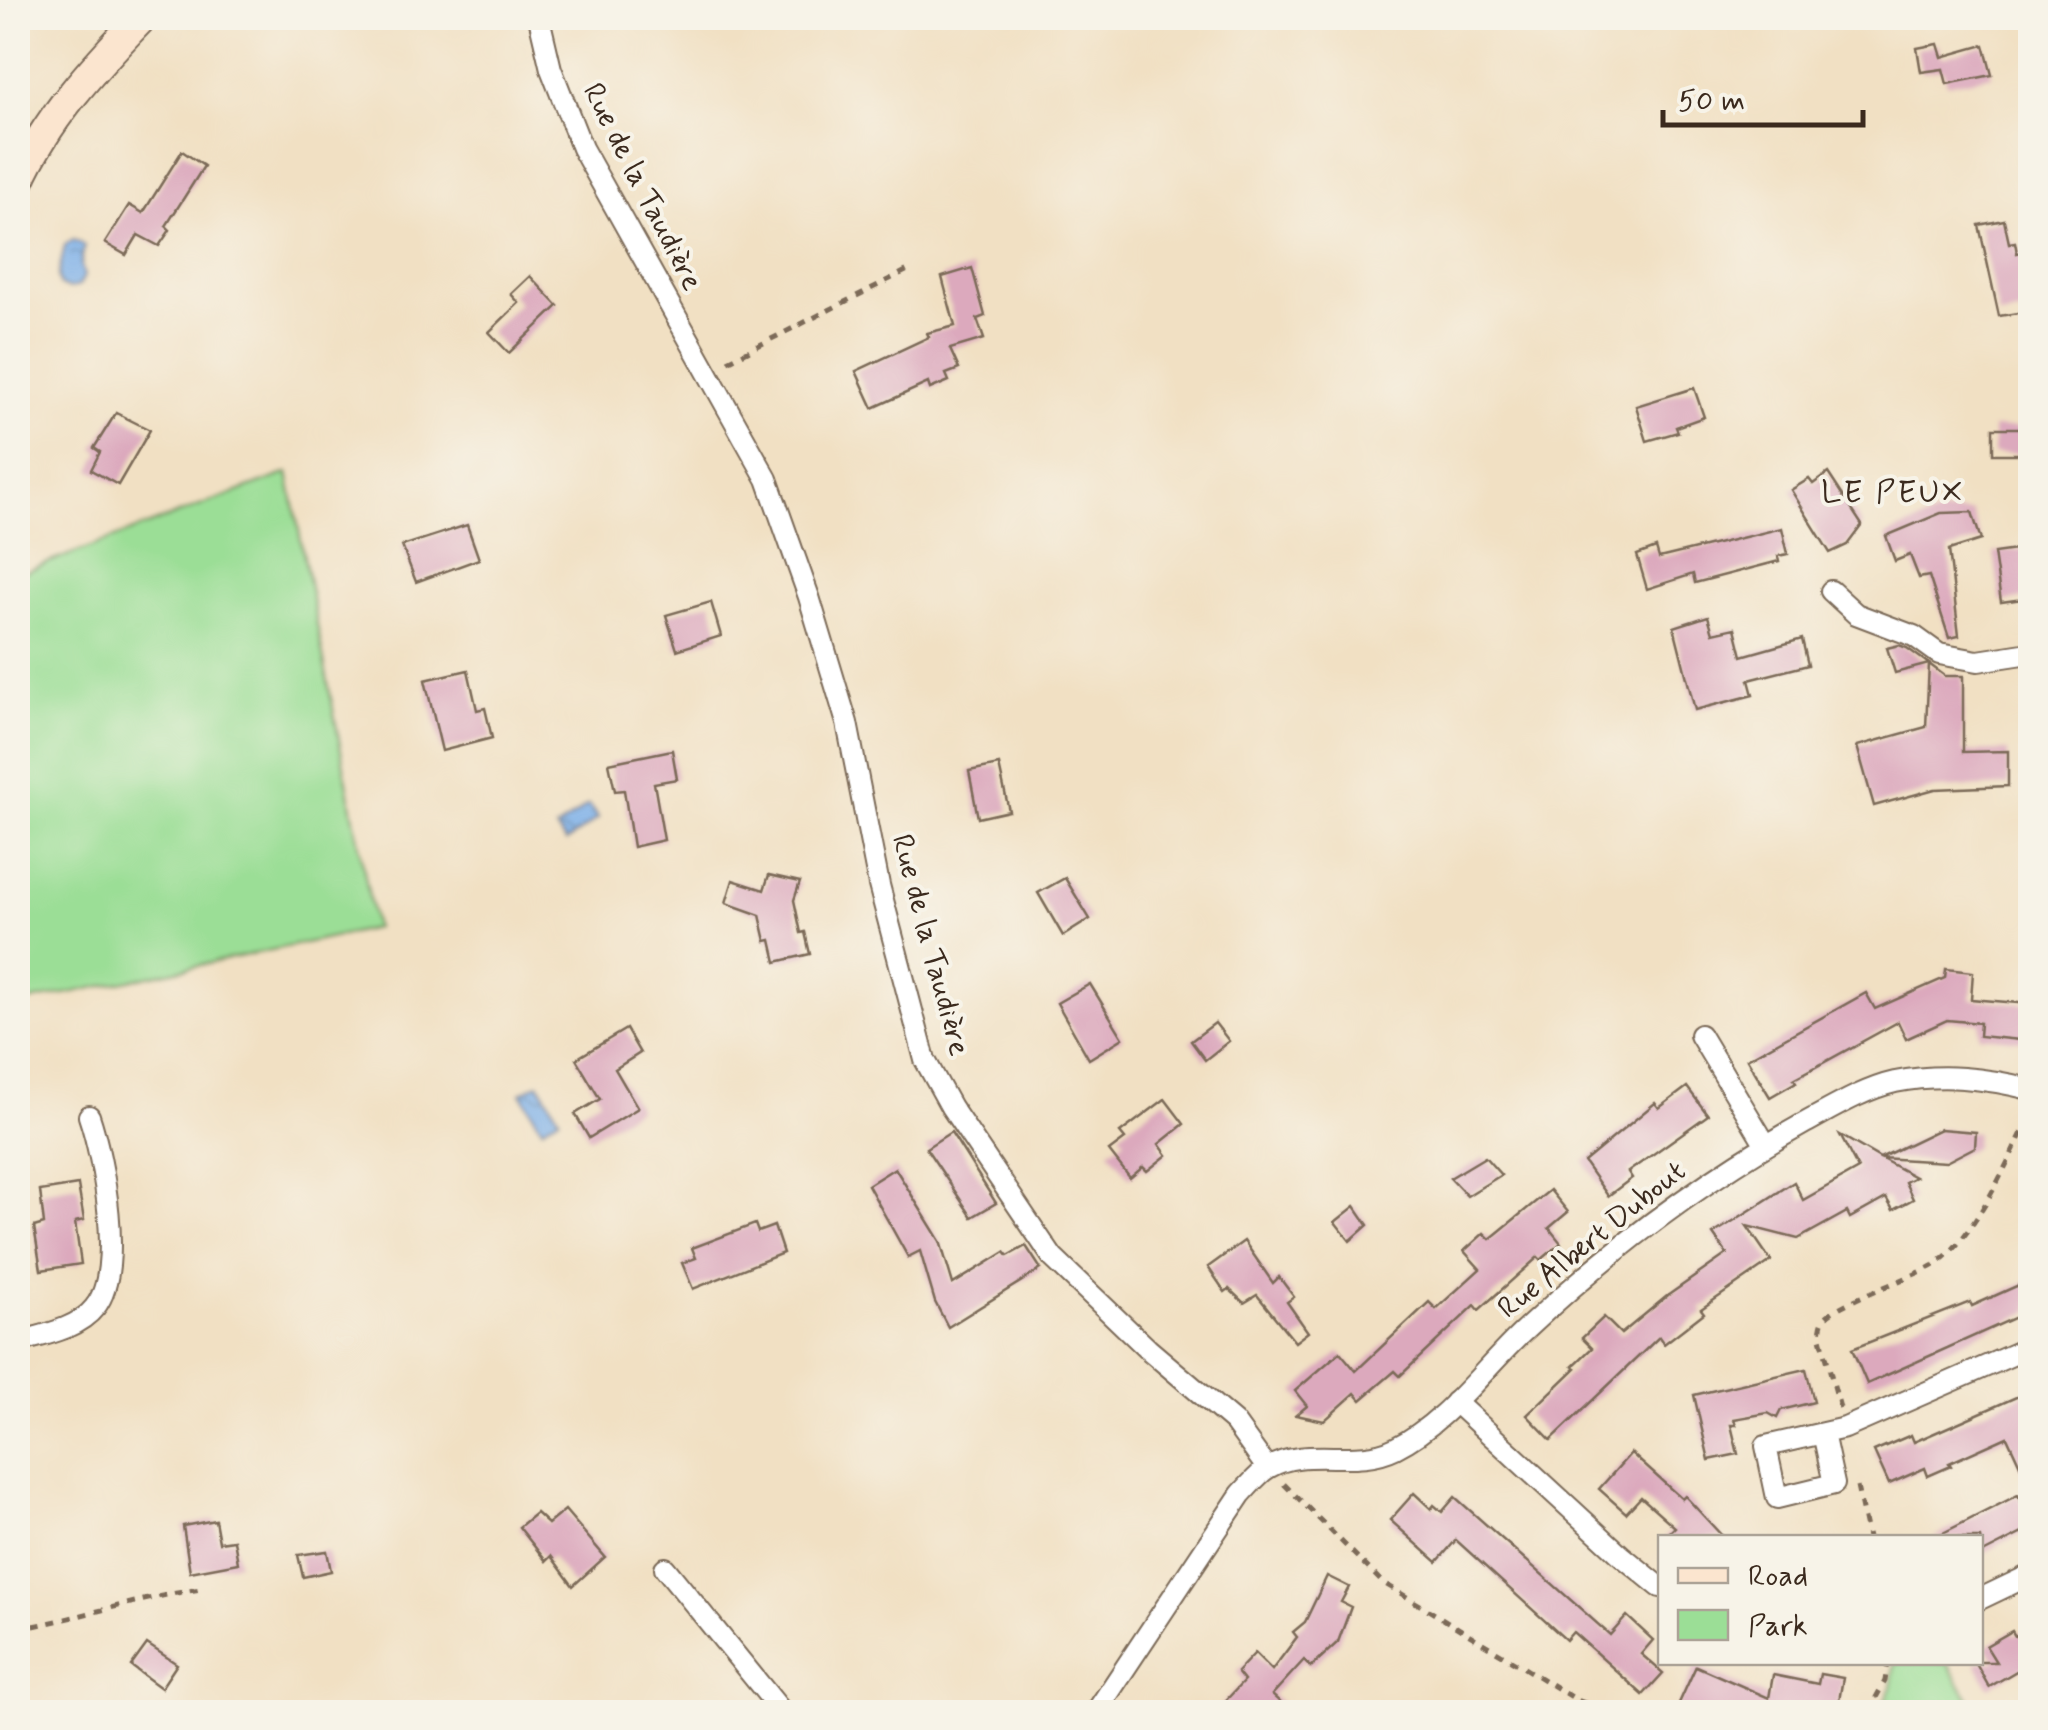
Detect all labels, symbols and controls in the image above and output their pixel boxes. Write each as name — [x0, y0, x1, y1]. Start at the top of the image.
scale bar — [1663, 65, 1863, 127]
street label: Rue de la Taudière — [573, 77, 711, 297]
text: 50 m — [1678, 82, 1745, 121]
district label: LE PEUX — [1821, 472, 1965, 514]
street label: Rue de la Taudière — [882, 830, 978, 1060]
street label: Rue Albert Dubout — [1490, 1152, 1694, 1328]
legend — [1658, 1535, 1983, 1665]
text: Road — [1748, 1557, 1808, 1596]
text: Park — [1748, 1607, 1808, 1646]

